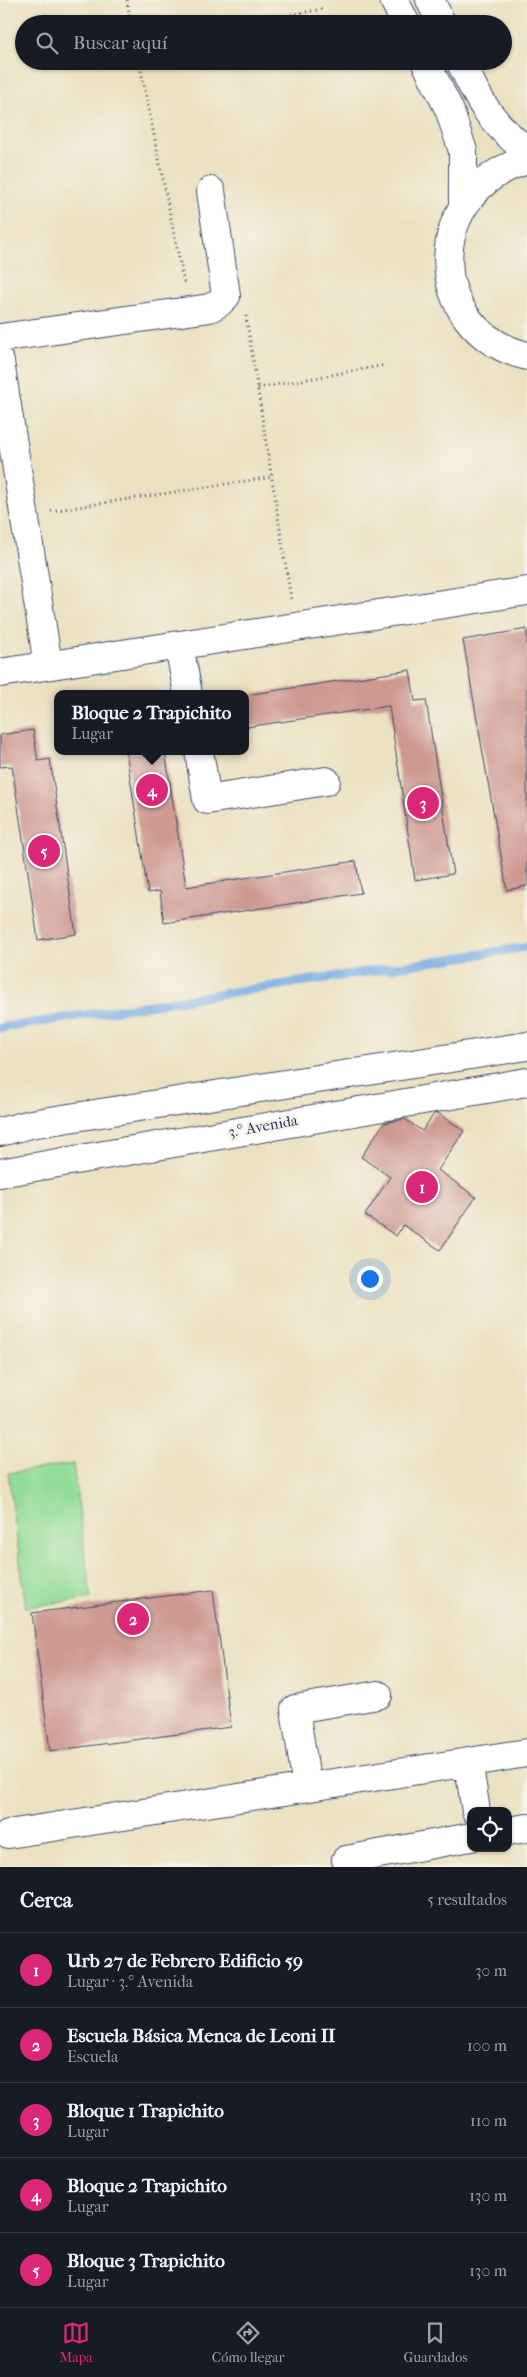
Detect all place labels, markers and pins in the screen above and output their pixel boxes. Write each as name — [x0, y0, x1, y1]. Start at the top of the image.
pin: 4 — [136, 771, 168, 809]
pin: 3 — [407, 784, 439, 822]
pin: 5 — [28, 832, 60, 870]
pin: 1 — [406, 1168, 438, 1206]
pin: 2 — [117, 1600, 149, 1638]

